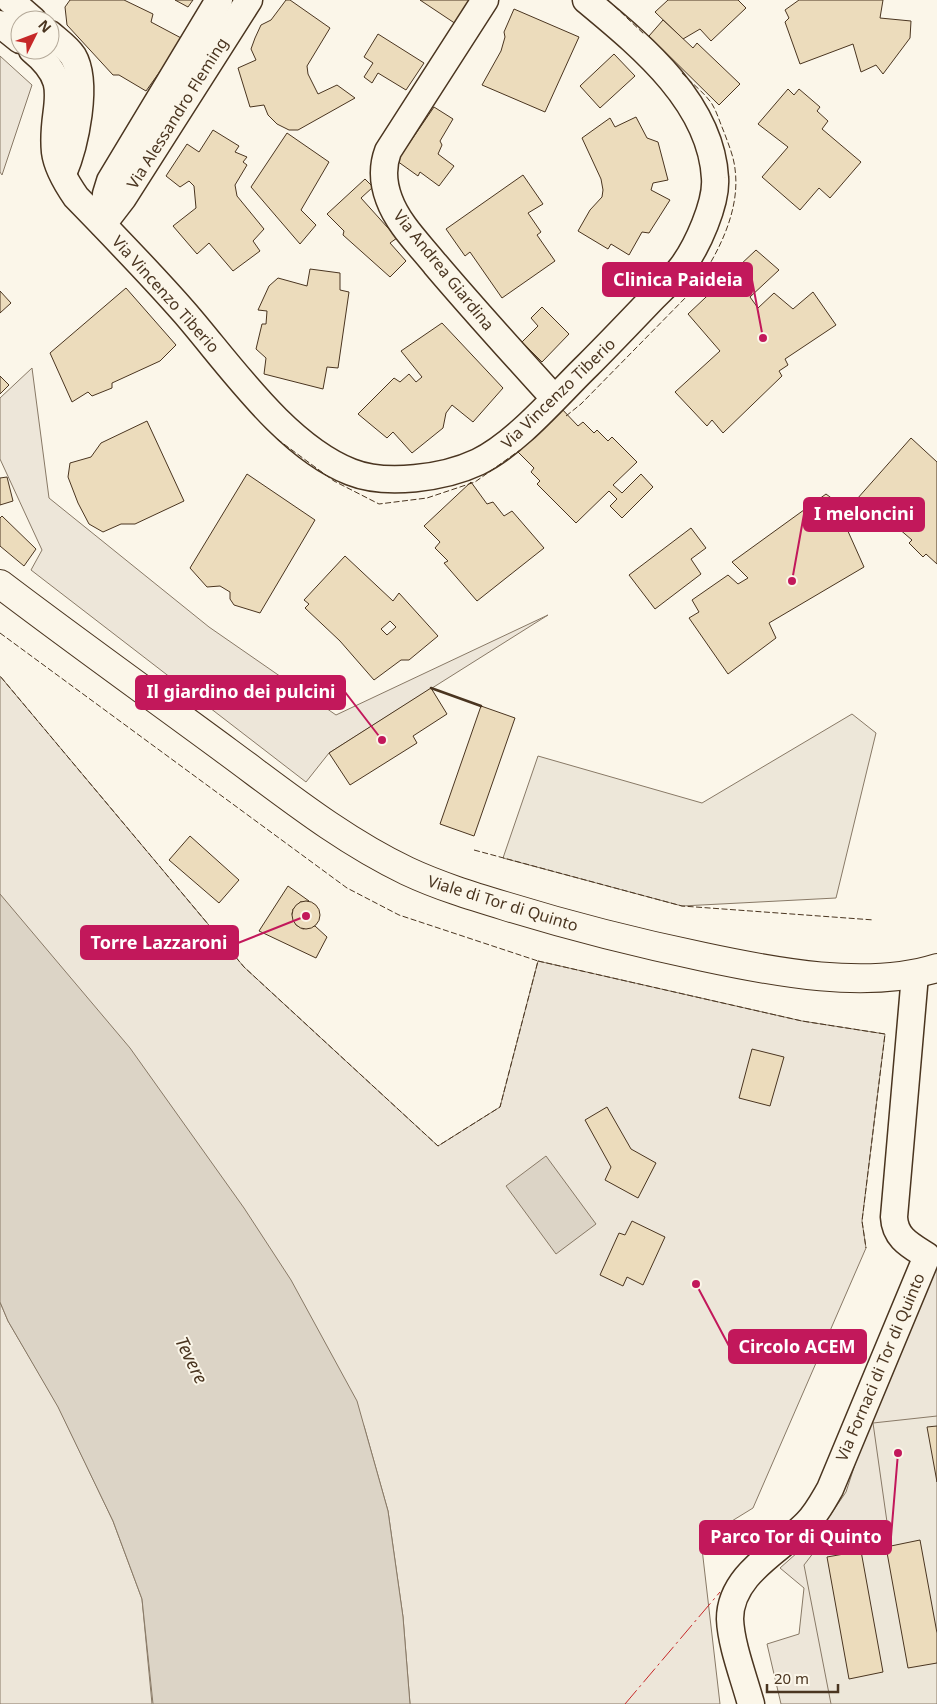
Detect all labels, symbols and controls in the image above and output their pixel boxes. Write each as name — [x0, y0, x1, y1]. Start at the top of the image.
north arrow — [10, 10, 60, 60]
text: N — [34, 15, 56, 37]
street label: Via Alessandro Fleming — [121, 33, 233, 193]
street label: Via Andrea Giardina — [389, 205, 499, 335]
street label: Via Vincenzo Tiberio — [107, 231, 225, 357]
callout: Clinica Paideia — [603, 263, 752, 296]
text: Clinica Paideia — [613, 267, 743, 291]
street label: Via Vincenzo Tiberio — [496, 333, 620, 453]
callout: I meloncini — [804, 498, 924, 531]
text: I meloncini — [814, 501, 914, 525]
callout: Il giardino dei pulcini — [136, 676, 345, 709]
text: Il giardino dei pulcini — [146, 679, 336, 703]
street label: Viale di Tor di Quinto — [425, 870, 581, 936]
callout: Torre Lazzaroni — [81, 926, 238, 959]
text: Torre Lazzaroni — [91, 930, 227, 954]
street label: Via Fornaci di Tor di Quinto — [830, 1269, 930, 1465]
callout: Circolo ACEM — [729, 1330, 866, 1363]
water label: Tevere — [170, 1332, 214, 1388]
text: Circolo ACEM — [738, 1334, 856, 1358]
callout: Parco Tor di Quinto — [700, 1521, 891, 1554]
text: Parco Tor di Quinto — [710, 1524, 882, 1548]
scale bar — [767, 1662, 838, 1694]
text: 20 m — [774, 1668, 809, 1688]

